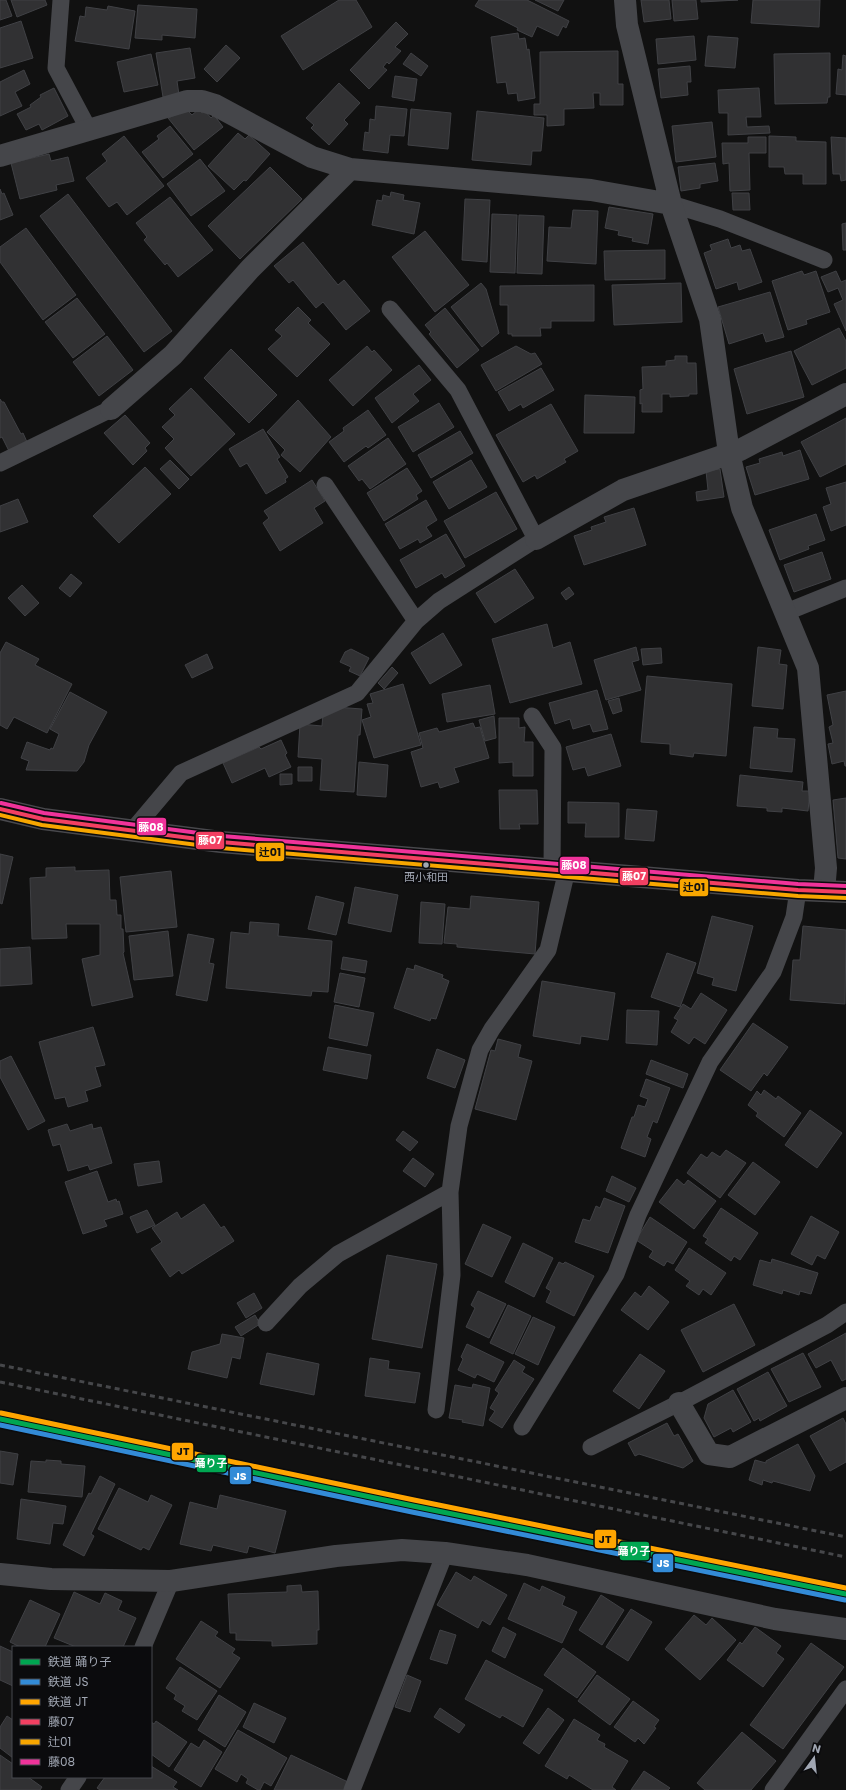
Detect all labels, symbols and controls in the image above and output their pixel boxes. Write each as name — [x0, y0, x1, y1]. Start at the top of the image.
line badge: 藤08 — [136, 817, 167, 836]
text: 藤08 — [138, 819, 164, 835]
line badge: 藤07 — [195, 831, 225, 850]
text: 藤07 — [198, 832, 222, 848]
line badge: 辻01 — [255, 842, 285, 862]
text: 辻01 — [259, 844, 281, 860]
line badge: 藤08 — [559, 856, 590, 875]
text: 藤08 — [561, 857, 587, 873]
marker: 西小和田 — [421, 860, 431, 870]
line badge: 藤07 — [619, 867, 649, 886]
text: 藤07 — [622, 868, 646, 884]
place label: 西小和田 — [404, 869, 448, 885]
line badge: 辻01 — [679, 878, 709, 897]
text: 辻01 — [683, 879, 705, 895]
line badge: JT — [171, 1442, 194, 1461]
text: JT — [177, 1443, 190, 1459]
line badge: 踊り子 — [196, 1454, 227, 1473]
text: 踊り子 — [195, 1455, 228, 1471]
line badge: JS — [229, 1466, 252, 1485]
text: JS — [233, 1468, 247, 1484]
line badge: JT — [594, 1529, 617, 1549]
text: JT — [599, 1531, 612, 1547]
line badge: 踊り子 — [619, 1541, 650, 1561]
text: 踊り子 — [618, 1543, 651, 1559]
line badge: JS — [652, 1553, 674, 1573]
text: JS — [656, 1555, 670, 1571]
legend — [12, 1646, 152, 1778]
text: 鉄道 踊り子 — [48, 1653, 111, 1670]
text: 鉄道 JS — [48, 1673, 89, 1690]
text: 鉄道 JT — [48, 1693, 89, 1710]
text: 藤07 — [48, 1713, 75, 1730]
text: 辻01 — [48, 1733, 71, 1750]
north arrow — [794, 1738, 834, 1778]
text: N — [811, 1740, 823, 1757]
text: 藤08 — [48, 1753, 75, 1770]

